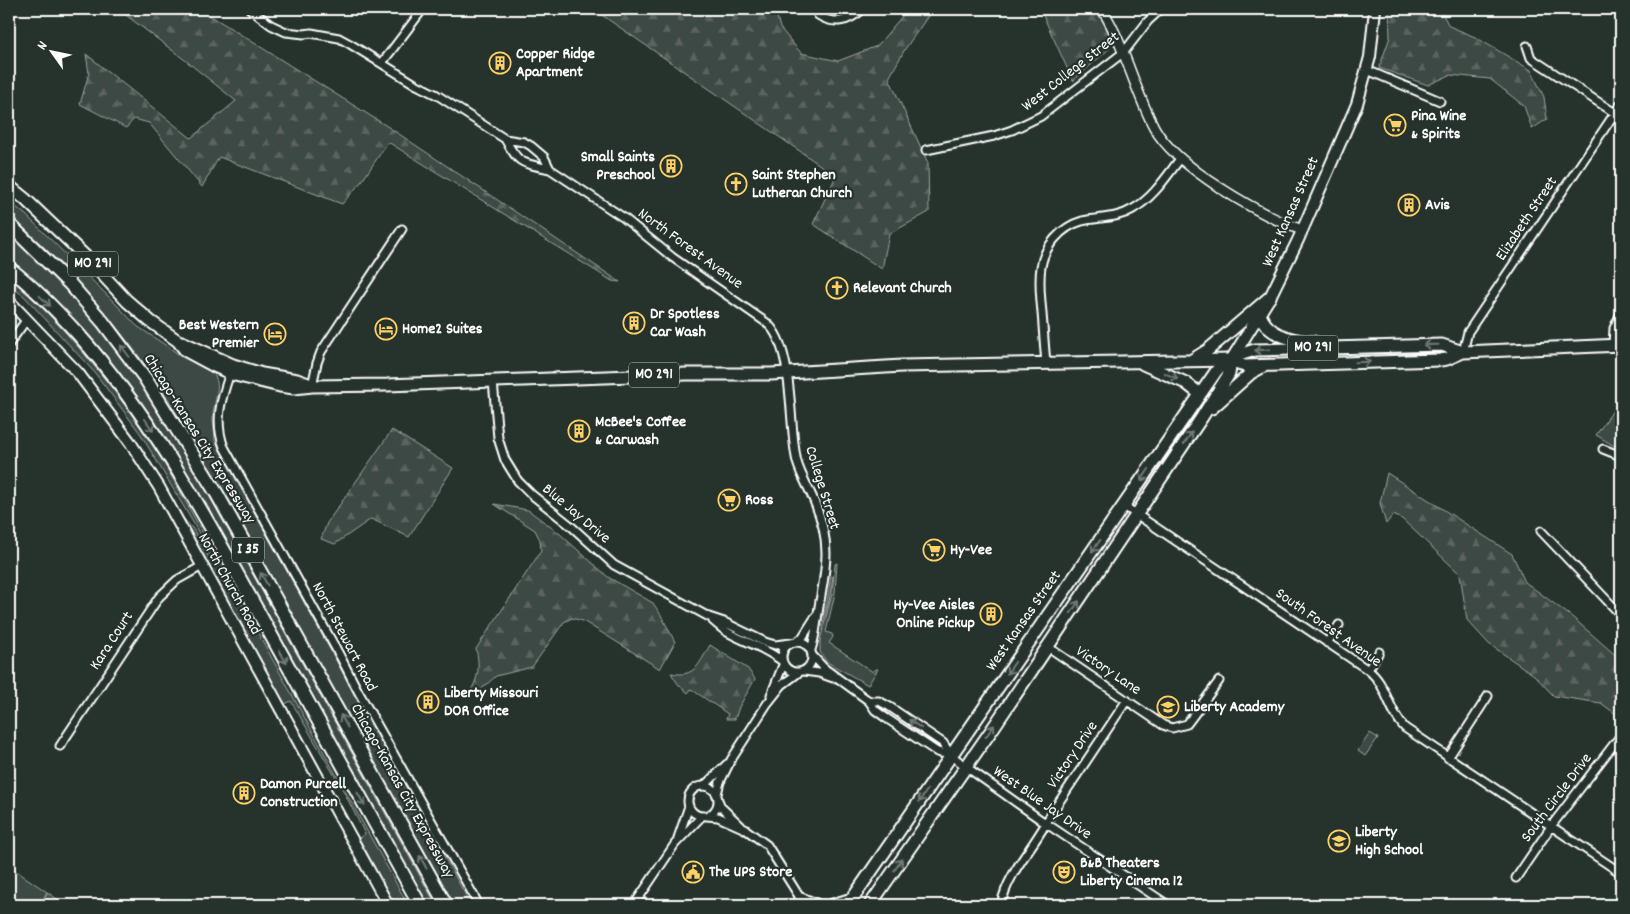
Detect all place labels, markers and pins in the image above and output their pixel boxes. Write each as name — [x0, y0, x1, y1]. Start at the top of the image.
place label: Copper Ridge Apartment — [516, 43, 595, 84]
building icon: Copper Ridge Apartment — [488, 51, 512, 75]
place label: Pina Wine & Spirits — [1411, 105, 1466, 146]
supermarket icon: Pina Wine & Spirits — [1383, 113, 1407, 137]
place label: Small Saints Preschool — [581, 146, 655, 187]
building icon: Small Saints Preschool — [659, 154, 683, 178]
place label: Saint Stephen Lutheran Church — [752, 164, 852, 205]
church icon: Saint Stephen Lutheran Church — [724, 172, 748, 196]
building icon: Avis — [1397, 193, 1421, 217]
place label: Avis — [1425, 194, 1450, 217]
church icon: Relevant Church — [825, 276, 849, 300]
place label: Relevant Church — [853, 277, 952, 300]
place label: Dr Spotless Car Wash — [650, 303, 720, 344]
building icon: Dr Spotless Car Wash — [622, 311, 646, 335]
place label: Best Western Premier — [179, 314, 260, 355]
hotel icon: Home2 Suites — [374, 317, 398, 341]
place label: Home2 Suites — [402, 318, 483, 341]
hotel icon: Best Western Premier — [263, 322, 287, 346]
place label: McBee's Coffee & Carwash — [595, 411, 686, 452]
building icon: McBee's Coffee & Carwash — [567, 419, 591, 443]
supermarket icon: Ross — [717, 488, 741, 512]
place label: Ross — [745, 489, 774, 512]
supermarket icon: Hy-Vee — [922, 538, 946, 562]
place label: Hy-Vee — [950, 539, 992, 562]
place label: Hy-Vee Aisles Online Pickup — [893, 594, 975, 635]
building icon: Hy-Vee Aisles Online Pickup — [979, 602, 1003, 626]
place label: Liberty Missouri DOR Office — [444, 682, 538, 723]
building icon: Liberty Missouri DOR Office — [416, 690, 440, 714]
school or university icon: Liberty Academy — [1156, 695, 1180, 719]
place label: Liberty Academy — [1184, 696, 1286, 719]
place label: Damon Purcell Construction — [260, 773, 346, 814]
building icon: Damon Purcell Construction — [232, 781, 256, 805]
place label: Liberty High School — [1355, 821, 1423, 862]
school or university icon: Liberty High School — [1327, 829, 1351, 853]
place label: B&B Theaters Liberty Cinema 12 — [1080, 852, 1183, 893]
public building icon: The UPS Store — [681, 860, 705, 884]
theatre icon: B&B Theaters Liberty Cinema 12 — [1052, 860, 1076, 884]
place label: The UPS Store — [709, 861, 792, 884]

